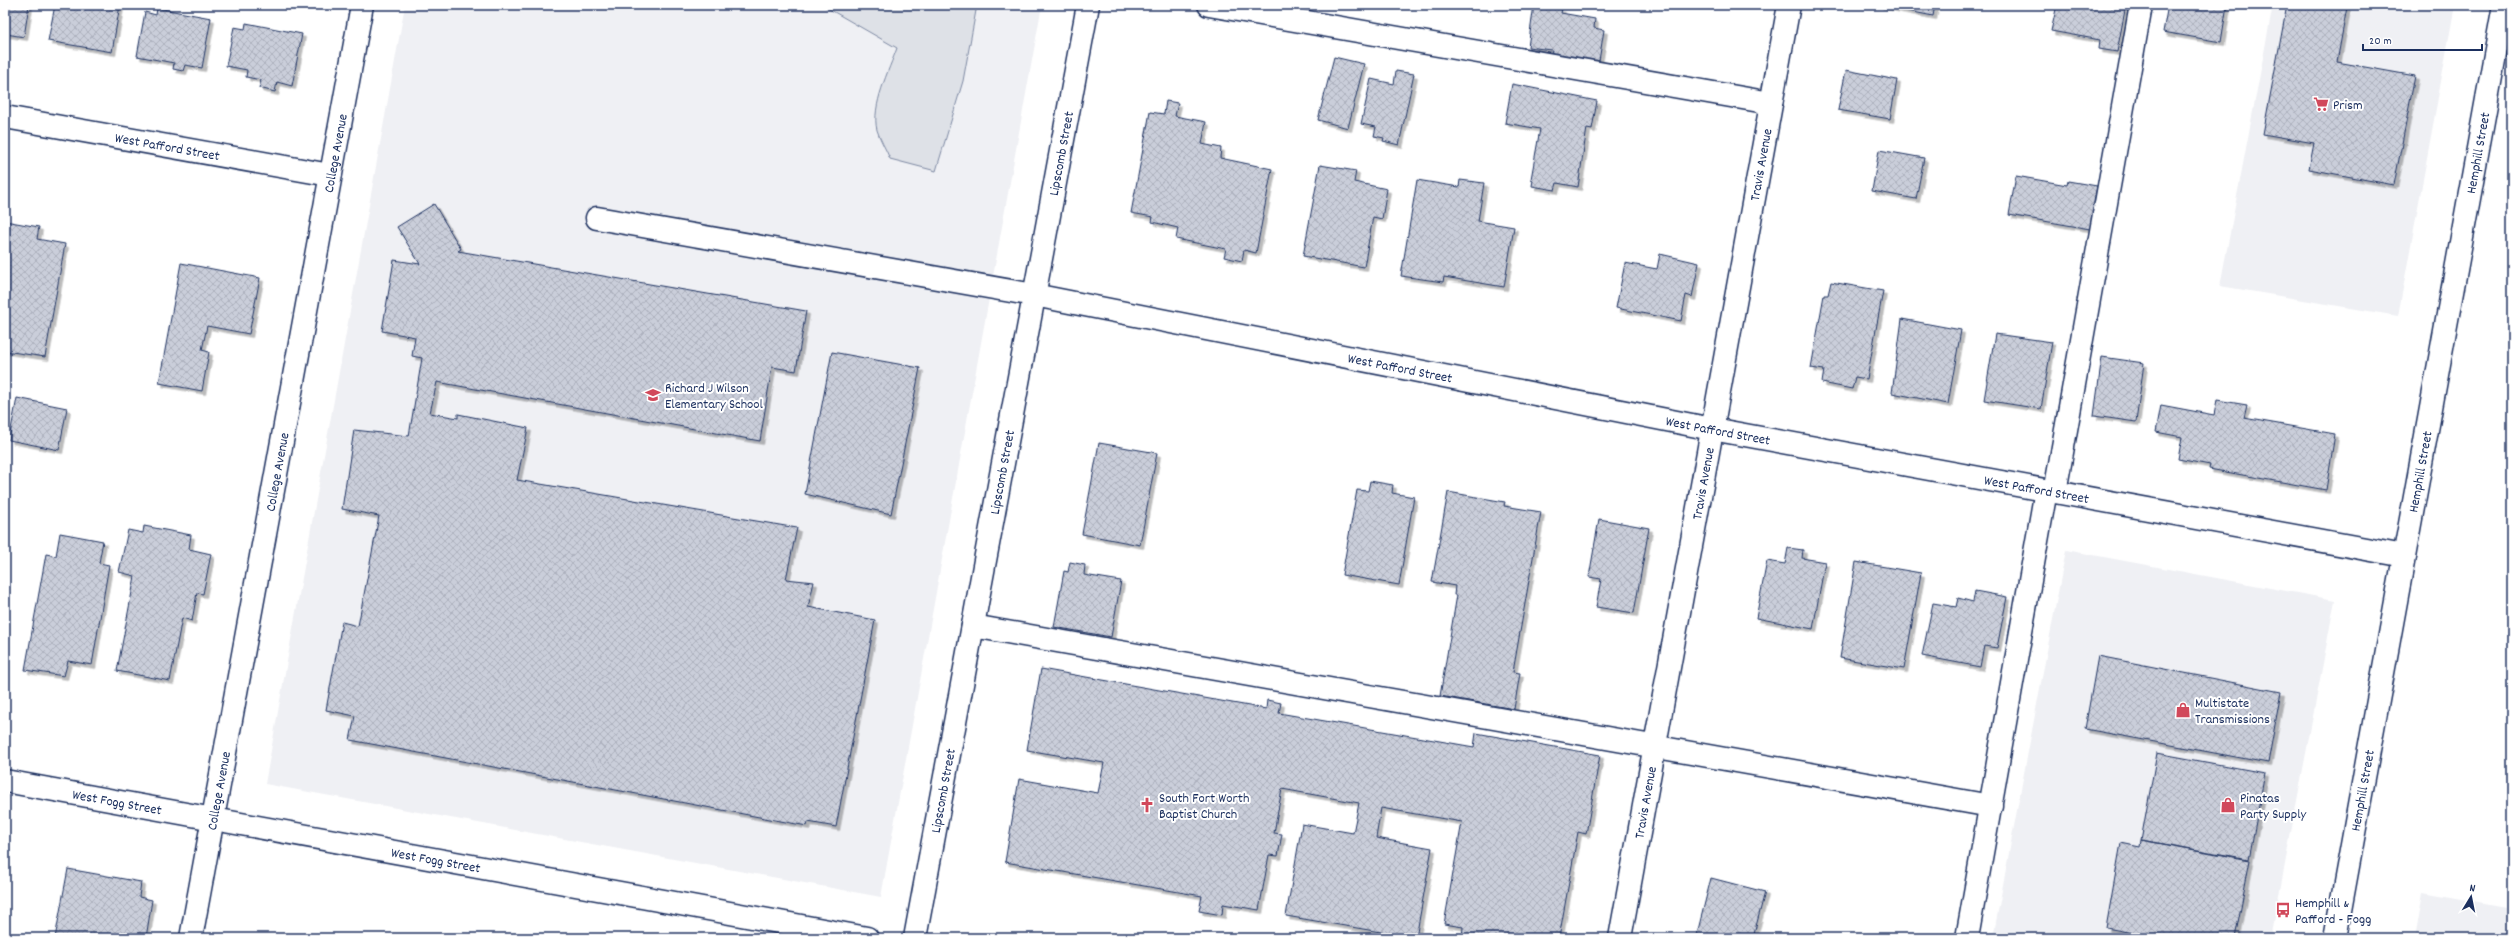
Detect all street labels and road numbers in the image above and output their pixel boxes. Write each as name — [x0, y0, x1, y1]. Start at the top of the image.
street label: Lipscomb Street — [1045, 110, 1080, 198]
street label: Hemphill Street — [2462, 111, 2496, 195]
street label: College Avenue — [320, 112, 354, 195]
street label: Travis Avenue — [1746, 127, 1778, 203]
street label: West Pafford Street — [113, 129, 221, 167]
street label: West Pafford Street — [1346, 349, 1454, 389]
street label: West Pafford Street — [1664, 412, 1772, 452]
street label: Lipscomb Street — [986, 428, 1021, 516]
street label: Hemphill Street — [2404, 430, 2439, 514]
street label: College Avenue — [261, 431, 295, 513]
street label: Travis Avenue — [1688, 446, 1721, 522]
street label: West Pafford Street — [1982, 471, 2090, 510]
street label: Lipscomb Street — [927, 747, 962, 835]
street label: Hemphill Street — [2347, 748, 2381, 833]
street label: College Avenue — [203, 750, 237, 832]
street label: Travis Avenue — [1630, 765, 1663, 840]
street label: West Fogg Street — [70, 785, 163, 821]
street label: West Fogg Street — [389, 843, 482, 879]

